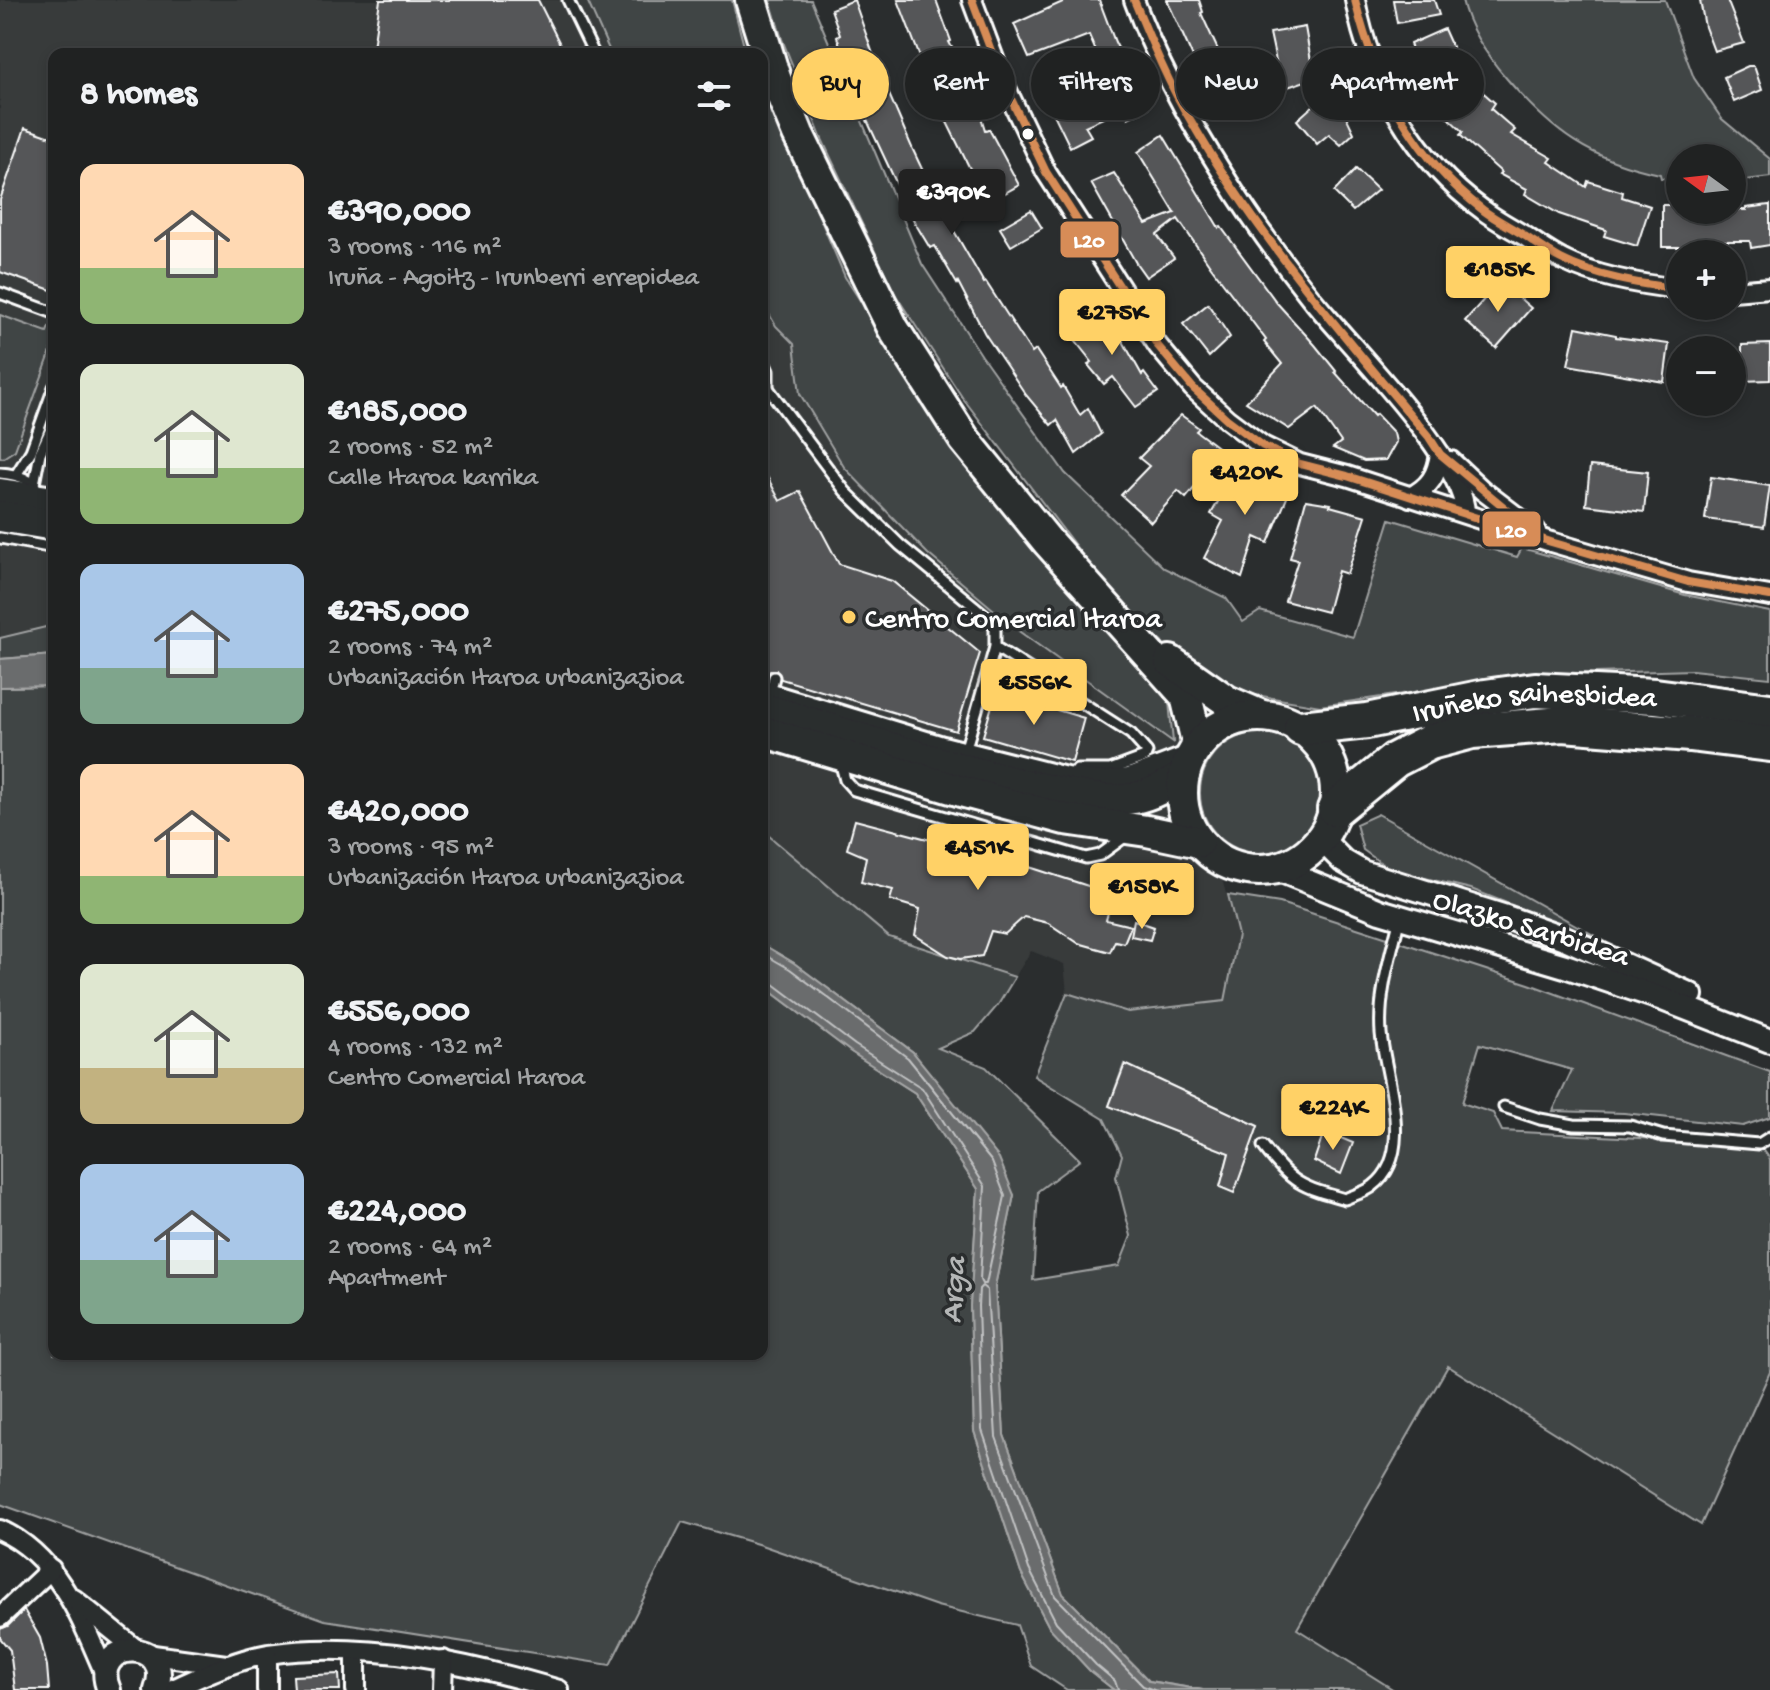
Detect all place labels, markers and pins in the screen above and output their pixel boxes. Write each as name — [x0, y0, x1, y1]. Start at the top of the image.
unlabelled marker — [1020, 126, 1036, 142]
pin: €390K — [896, 169, 1008, 237]
pin: €185K — [1442, 246, 1554, 314]
pin: €275K — [1056, 289, 1168, 357]
pin: €420K — [1189, 449, 1301, 517]
place label: Centro Comercial Itaroa — [865, 604, 1163, 639]
marker: Centro Comercial Itaroa — [840, 608, 858, 626]
pin: €556K — [978, 659, 1090, 727]
pin: €451K — [922, 824, 1034, 892]
pin: €158K — [1086, 863, 1198, 931]
pin: €224K — [1277, 1084, 1389, 1152]

